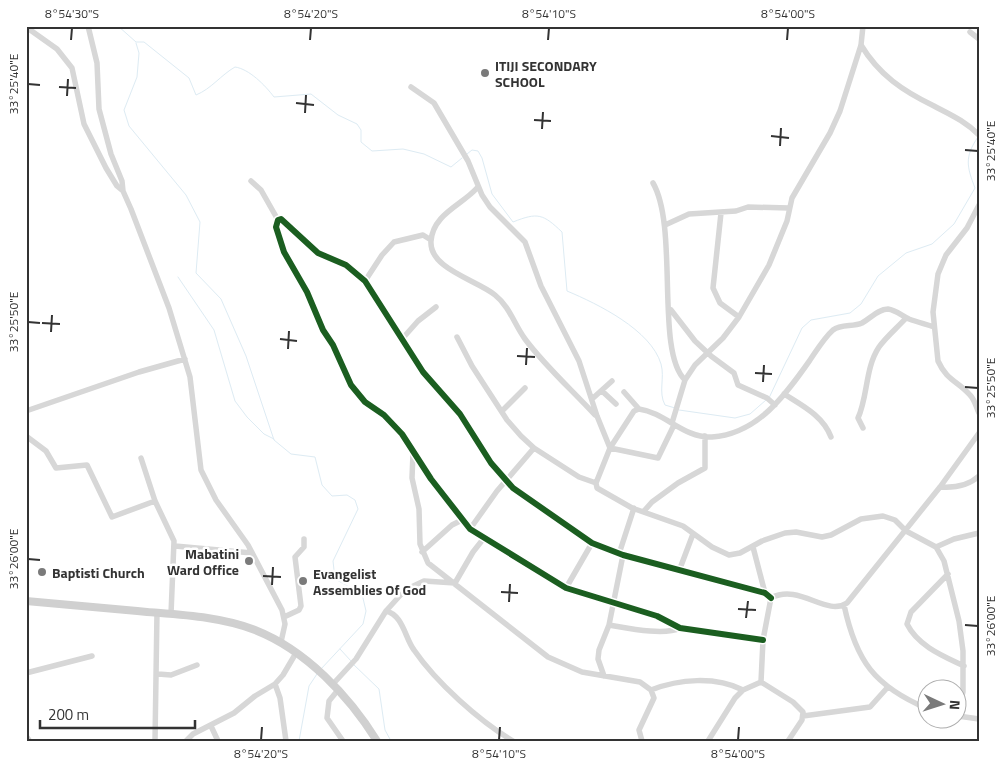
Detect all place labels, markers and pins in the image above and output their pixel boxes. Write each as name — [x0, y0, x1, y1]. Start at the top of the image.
place label: ITIJI SECONDARY SCHOOL — [495, 55, 597, 92]
marker: ITIJI SECONDARY SCHOOL — [479, 67, 491, 79]
place label: Mabatini Ward Office — [167, 543, 239, 580]
marker: Mabatini Ward Office — [243, 555, 255, 567]
place label: Baptisti Church — [52, 562, 145, 583]
place label: Evangelist Assemblies Of God — [313, 563, 426, 600]
marker: Baptisti Church — [36, 566, 48, 578]
marker: Evangelist Assemblies Of God — [297, 575, 309, 587]

